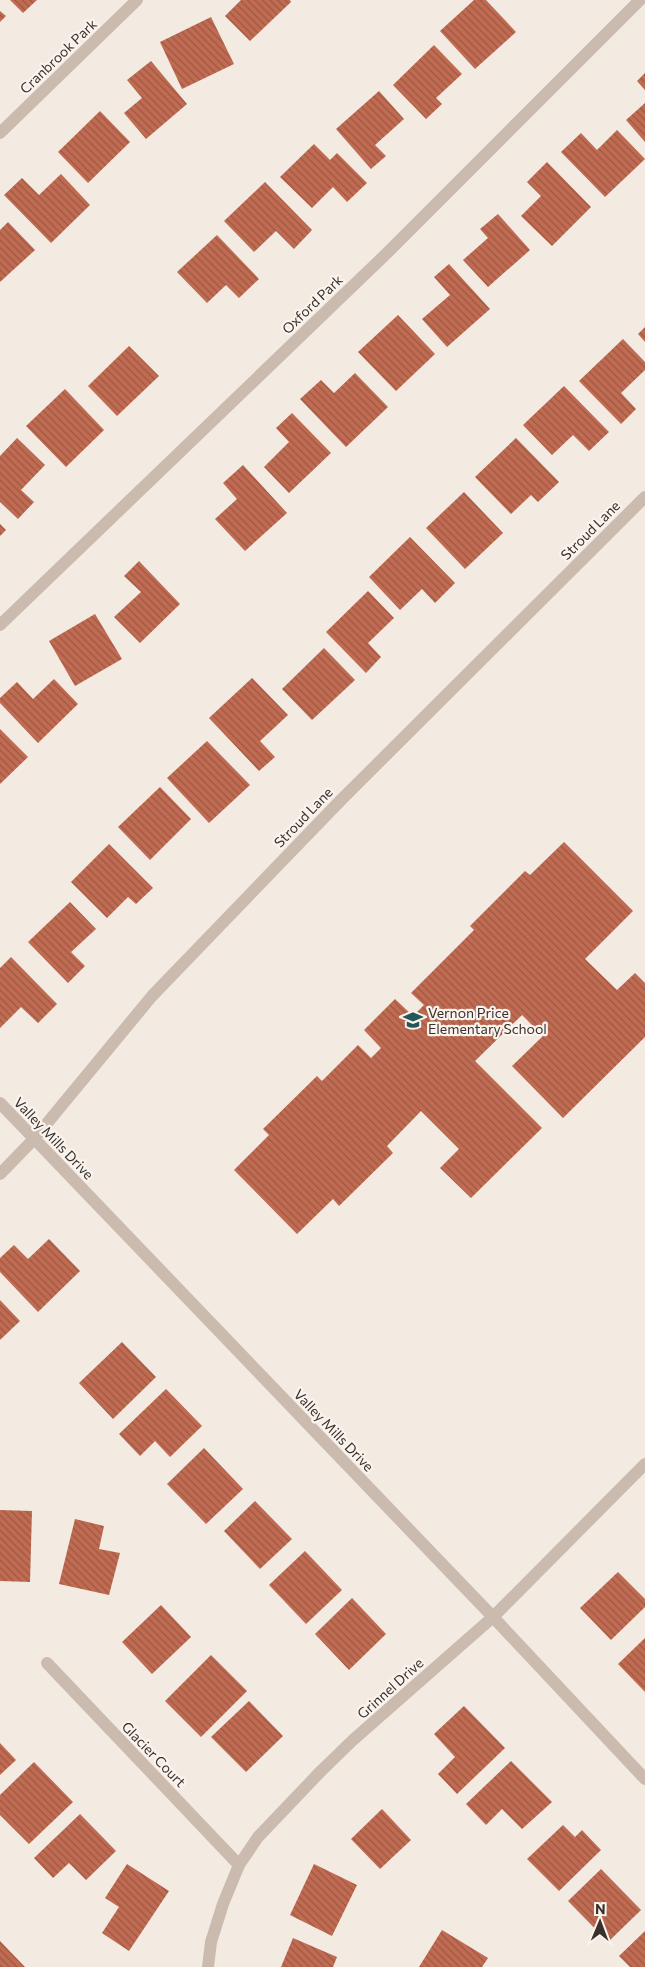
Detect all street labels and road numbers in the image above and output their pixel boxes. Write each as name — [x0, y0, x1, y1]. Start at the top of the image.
street label: Cranbrook Park — [16, 15, 100, 97]
street label: Oxford Park — [278, 271, 346, 337]
street label: Stroud Lane — [557, 497, 623, 563]
street label: Stroud Lane — [270, 783, 336, 851]
street label: Valley Mills Drive — [11, 1093, 97, 1183]
street label: Valley Mills Drive — [291, 1385, 377, 1475]
street label: Grinnel Drive — [353, 1654, 427, 1722]
street label: Glacier Court — [119, 1718, 190, 1790]

